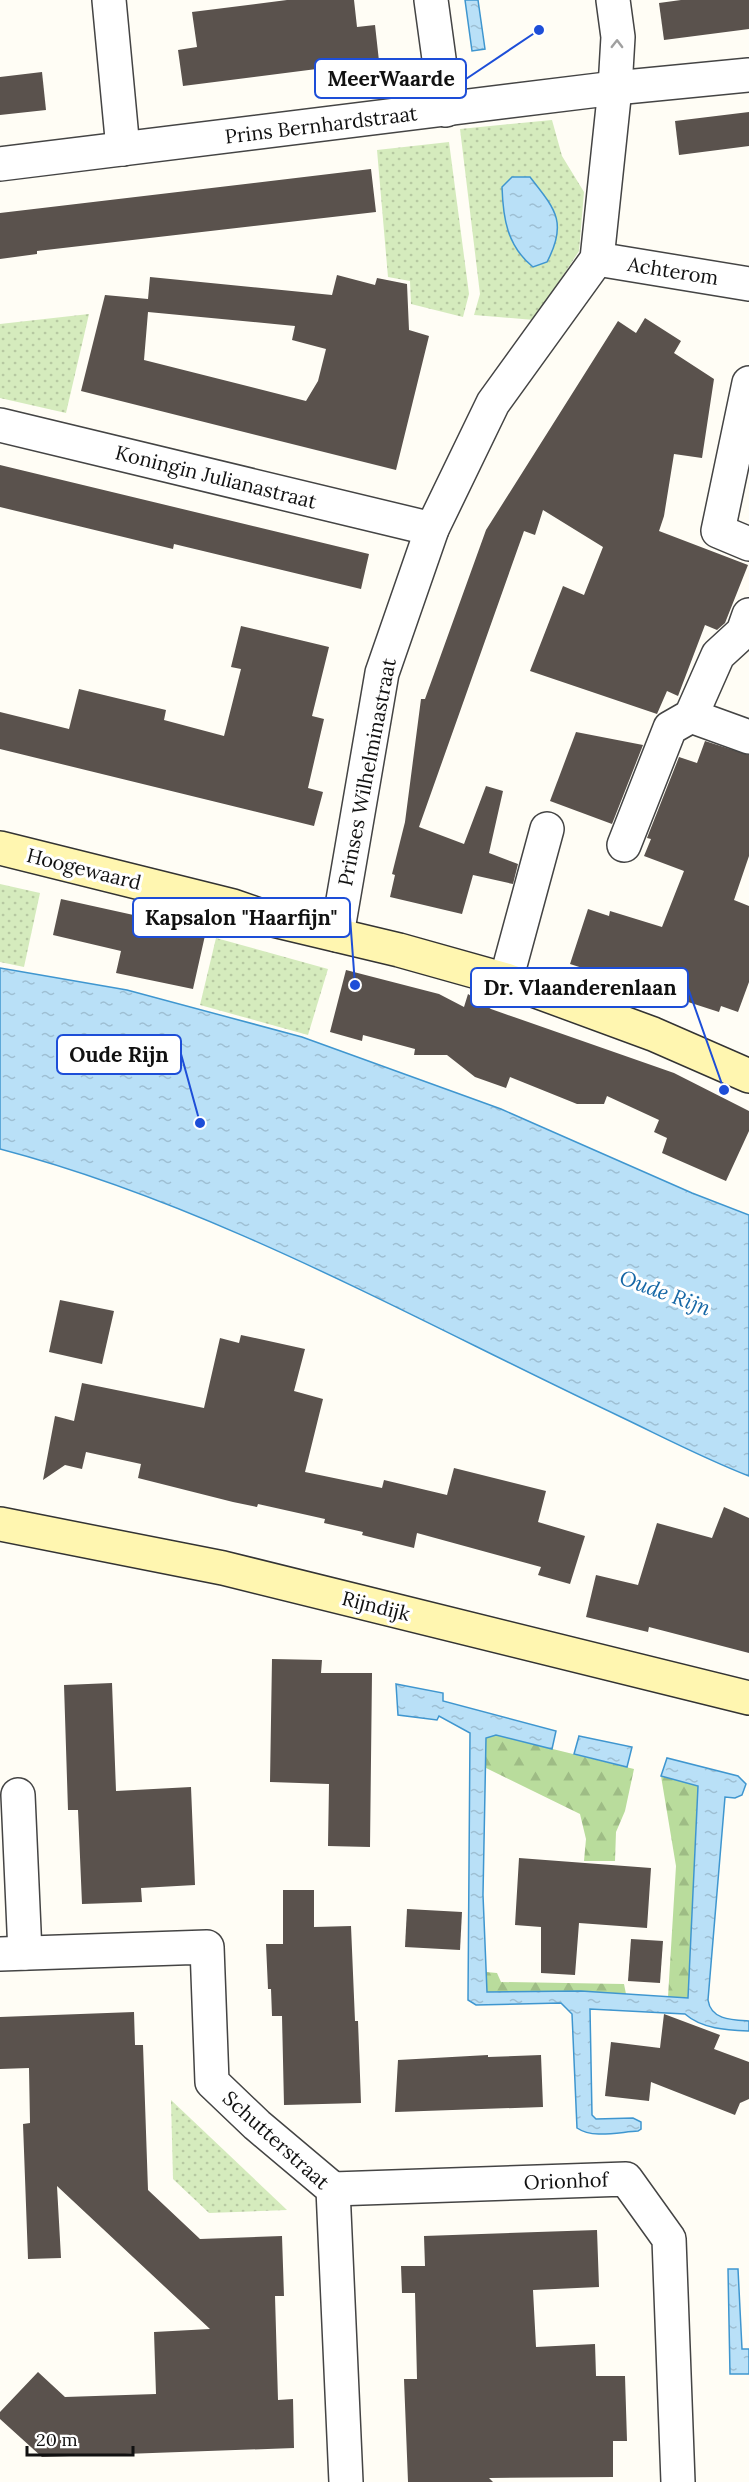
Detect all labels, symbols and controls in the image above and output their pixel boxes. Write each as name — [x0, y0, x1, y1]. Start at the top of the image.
one-way arrow — [611, 39, 624, 48]
callout: MeerWaarde — [315, 59, 466, 98]
text: MeerWaarde — [327, 65, 455, 92]
street label: Prins Bernhardstraat — [223, 100, 419, 149]
street label: Achterom — [625, 251, 720, 290]
street label: Koningin Julianastraat — [113, 439, 320, 514]
street label: Prinses Wilhelminastraat — [332, 656, 401, 888]
street label: Hoogewaard — [24, 842, 144, 895]
callout: Kapsalon "Haarfijn" — [133, 898, 350, 937]
text: Kapsalon "Haarfijn" — [145, 904, 337, 931]
callout: Dr. Vlaanderenlaan — [471, 968, 688, 1007]
text: Dr. Vlaanderenlaan — [483, 974, 677, 1001]
callout: Oude Rijn — [57, 1035, 181, 1074]
text: Oude Rijn — [69, 1041, 169, 1068]
water label: Oude Rijn — [616, 1264, 715, 1322]
street label: Rijndijk — [340, 1585, 413, 1626]
street label: Schutterstraat — [218, 2085, 335, 2194]
street label: Orionhof — [523, 2166, 610, 2194]
scale bar — [27, 2419, 134, 2457]
text: 20 m — [36, 2428, 78, 2451]

